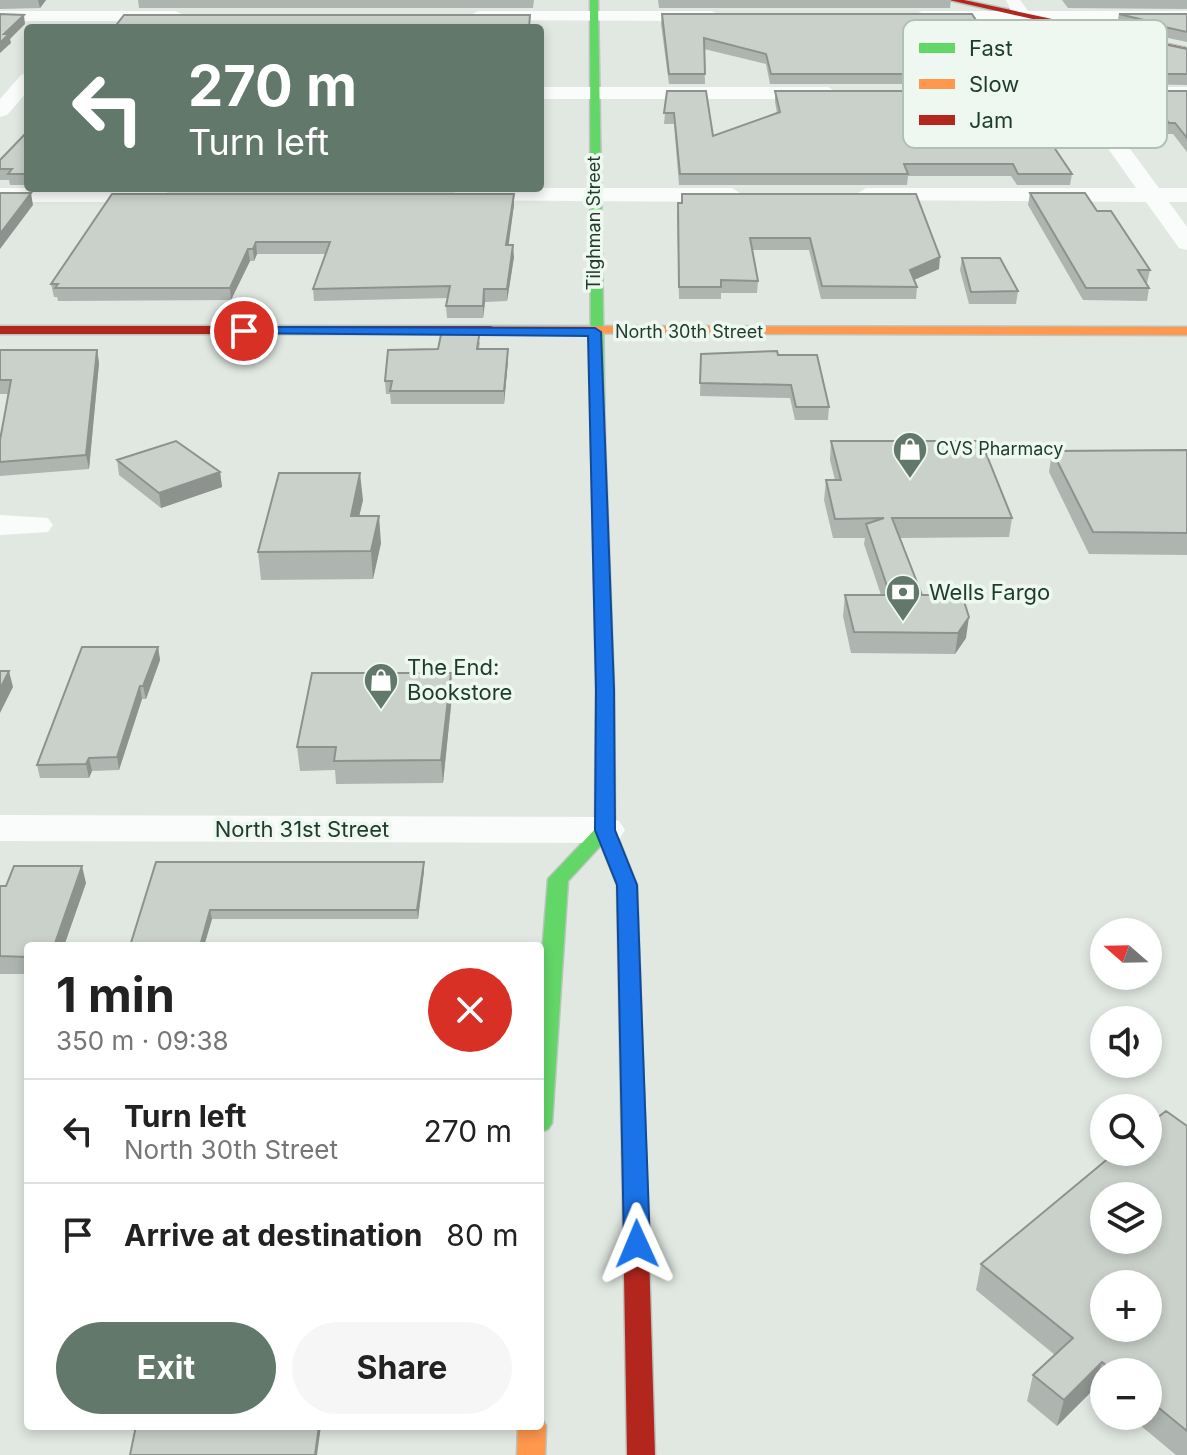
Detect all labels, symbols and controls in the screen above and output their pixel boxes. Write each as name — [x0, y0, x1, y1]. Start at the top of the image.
legend — [903, 20, 1167, 148]
text: Fast — [969, 35, 1013, 61]
text: 270 m — [188, 52, 357, 120]
icon: left — [56, 56, 160, 160]
text: Slow — [969, 71, 1019, 97]
text: Jam — [969, 107, 1013, 133]
text: Turn left — [188, 120, 329, 164]
street label: Tilghman Street — [583, 156, 604, 290]
pin — [210, 297, 278, 365]
icon: arrive — [222, 309, 266, 353]
street label: North 30th Street — [615, 321, 763, 342]
shop icon: CVS Pharmacy — [891, 430, 929, 480]
place label: CVS Pharmacy — [936, 438, 1063, 459]
bank icon: Wells Fargo — [884, 573, 922, 623]
place label: Wells Fargo — [929, 579, 1050, 605]
place label: The End: Bookstore — [407, 654, 512, 705]
shop icon: The End: Bookstore — [362, 661, 400, 711]
street label: North 31st Street — [215, 816, 389, 842]
north arrow — [1090, 918, 1162, 990]
map controls — [1090, 918, 1162, 1430]
text: 1 min — [56, 965, 175, 1024]
button: close — [428, 968, 512, 1052]
button: sound — [1090, 1006, 1162, 1078]
text: 350 m · 09:38 — [56, 1025, 229, 1056]
button: search — [1090, 1094, 1162, 1166]
text: Turn left — [124, 1098, 246, 1134]
icon: left — [56, 1109, 100, 1153]
text: 270 m — [424, 1113, 512, 1149]
text: North 30th Street — [124, 1134, 338, 1165]
button: layers — [1090, 1182, 1162, 1254]
position arrow — [595, 1202, 679, 1286]
icon: arrive — [56, 1213, 100, 1257]
text: Arrive at destination — [124, 1217, 422, 1253]
text: 80 m — [446, 1217, 519, 1253]
button: + — [1090, 1270, 1162, 1342]
button: Exit — [56, 1322, 276, 1414]
button: Share — [292, 1322, 512, 1414]
button: − — [1090, 1358, 1162, 1430]

